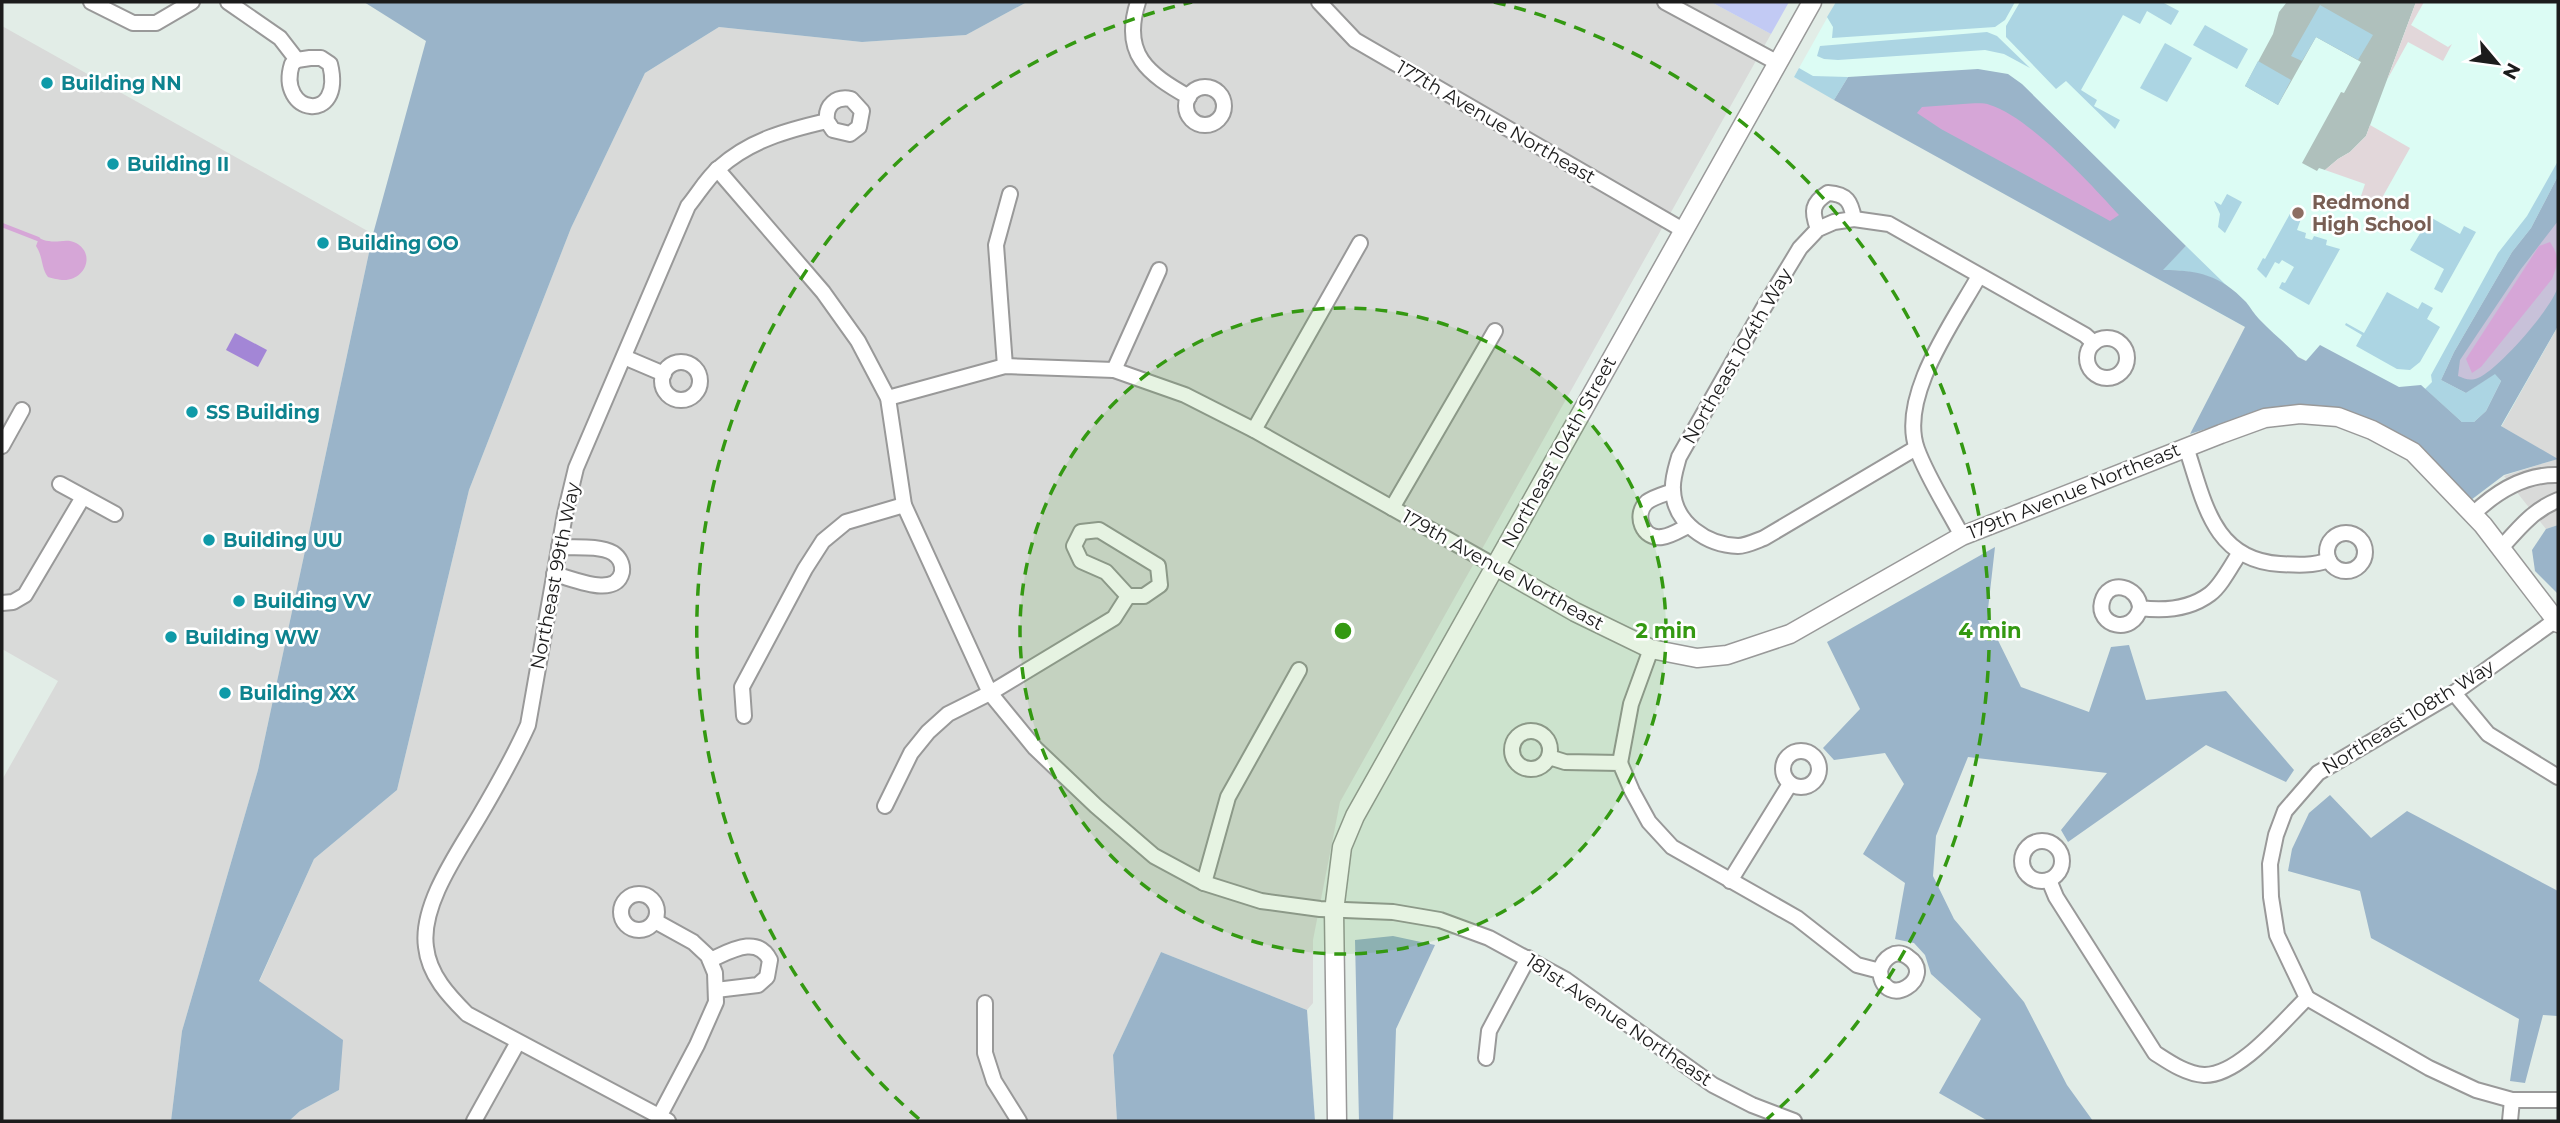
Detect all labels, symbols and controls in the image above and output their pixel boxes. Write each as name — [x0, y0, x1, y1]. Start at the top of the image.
north arrow — [2462, 28, 2532, 98]
street label: 177th Avenue Northeast — [1392, 55, 1600, 189]
text: N — [2498, 59, 2525, 83]
place label: Building NN — [61, 72, 181, 95]
marker: Building NN — [39, 75, 55, 91]
place label: Building II — [127, 153, 229, 176]
marker: Building II — [105, 156, 121, 172]
place label: Redmond High School — [2312, 191, 2432, 236]
marker: Redmond High School — [2290, 205, 2306, 221]
place label: Building OO — [337, 232, 459, 255]
marker: Building OO — [315, 235, 331, 251]
street label: Northeast 104th Way — [1677, 264, 1797, 448]
street label: Northeast 104th Street — [1497, 352, 1621, 552]
place label: SS Building — [206, 401, 320, 424]
marker: SS Building — [184, 404, 200, 420]
street label: 179th Avenue Northeast — [1964, 438, 2184, 544]
street label: Northeast 99th Way — [526, 480, 585, 672]
street label: 179th Avenue Northeast — [1398, 505, 1608, 635]
place label: Building UU — [223, 529, 343, 552]
marker: Building UU — [201, 532, 217, 548]
place label: Building VV — [253, 590, 372, 613]
marker: Building VV — [231, 593, 247, 609]
text: 2 min — [1635, 618, 1697, 643]
text: 4 min — [1958, 618, 2022, 643]
centre of rings — [1331, 619, 1355, 643]
place label: Building WW — [185, 626, 319, 649]
marker: Building WW — [163, 629, 179, 645]
street label: Northeast 108th Way — [2318, 654, 2499, 779]
place label: Building XX — [239, 682, 356, 705]
marker: Building XX — [217, 685, 233, 701]
street label: 181st Avenue Northeast — [1521, 949, 1717, 1091]

